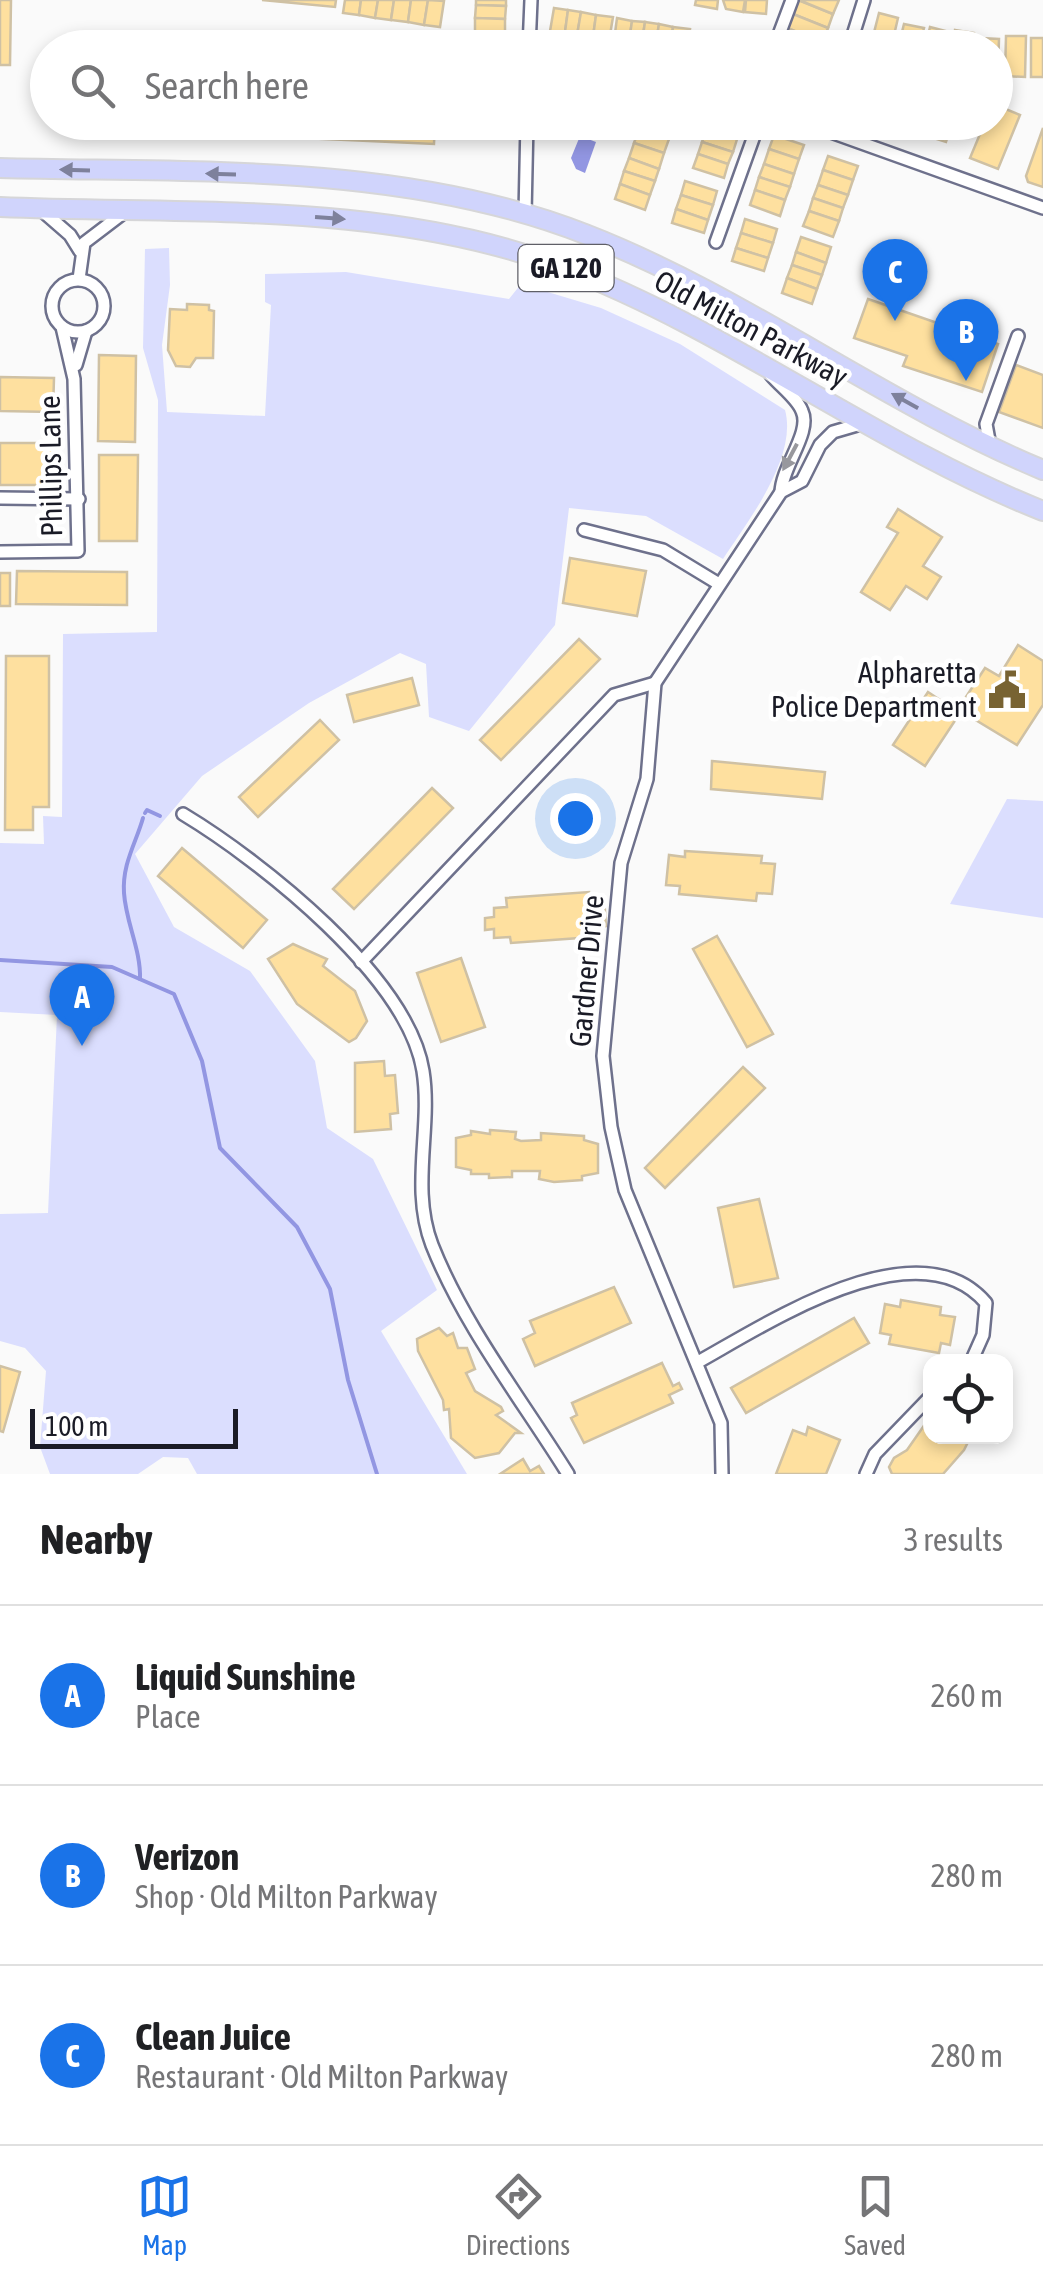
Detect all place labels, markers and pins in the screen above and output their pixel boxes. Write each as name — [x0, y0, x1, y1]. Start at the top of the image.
pin: C — [862, 238, 928, 321]
pin: B — [934, 298, 998, 381]
place label: Alpharetta Police Department — [771, 655, 977, 723]
public building icon: Alpharetta Police Department — [986, 669, 1028, 711]
pin: A — [49, 964, 114, 1046]

